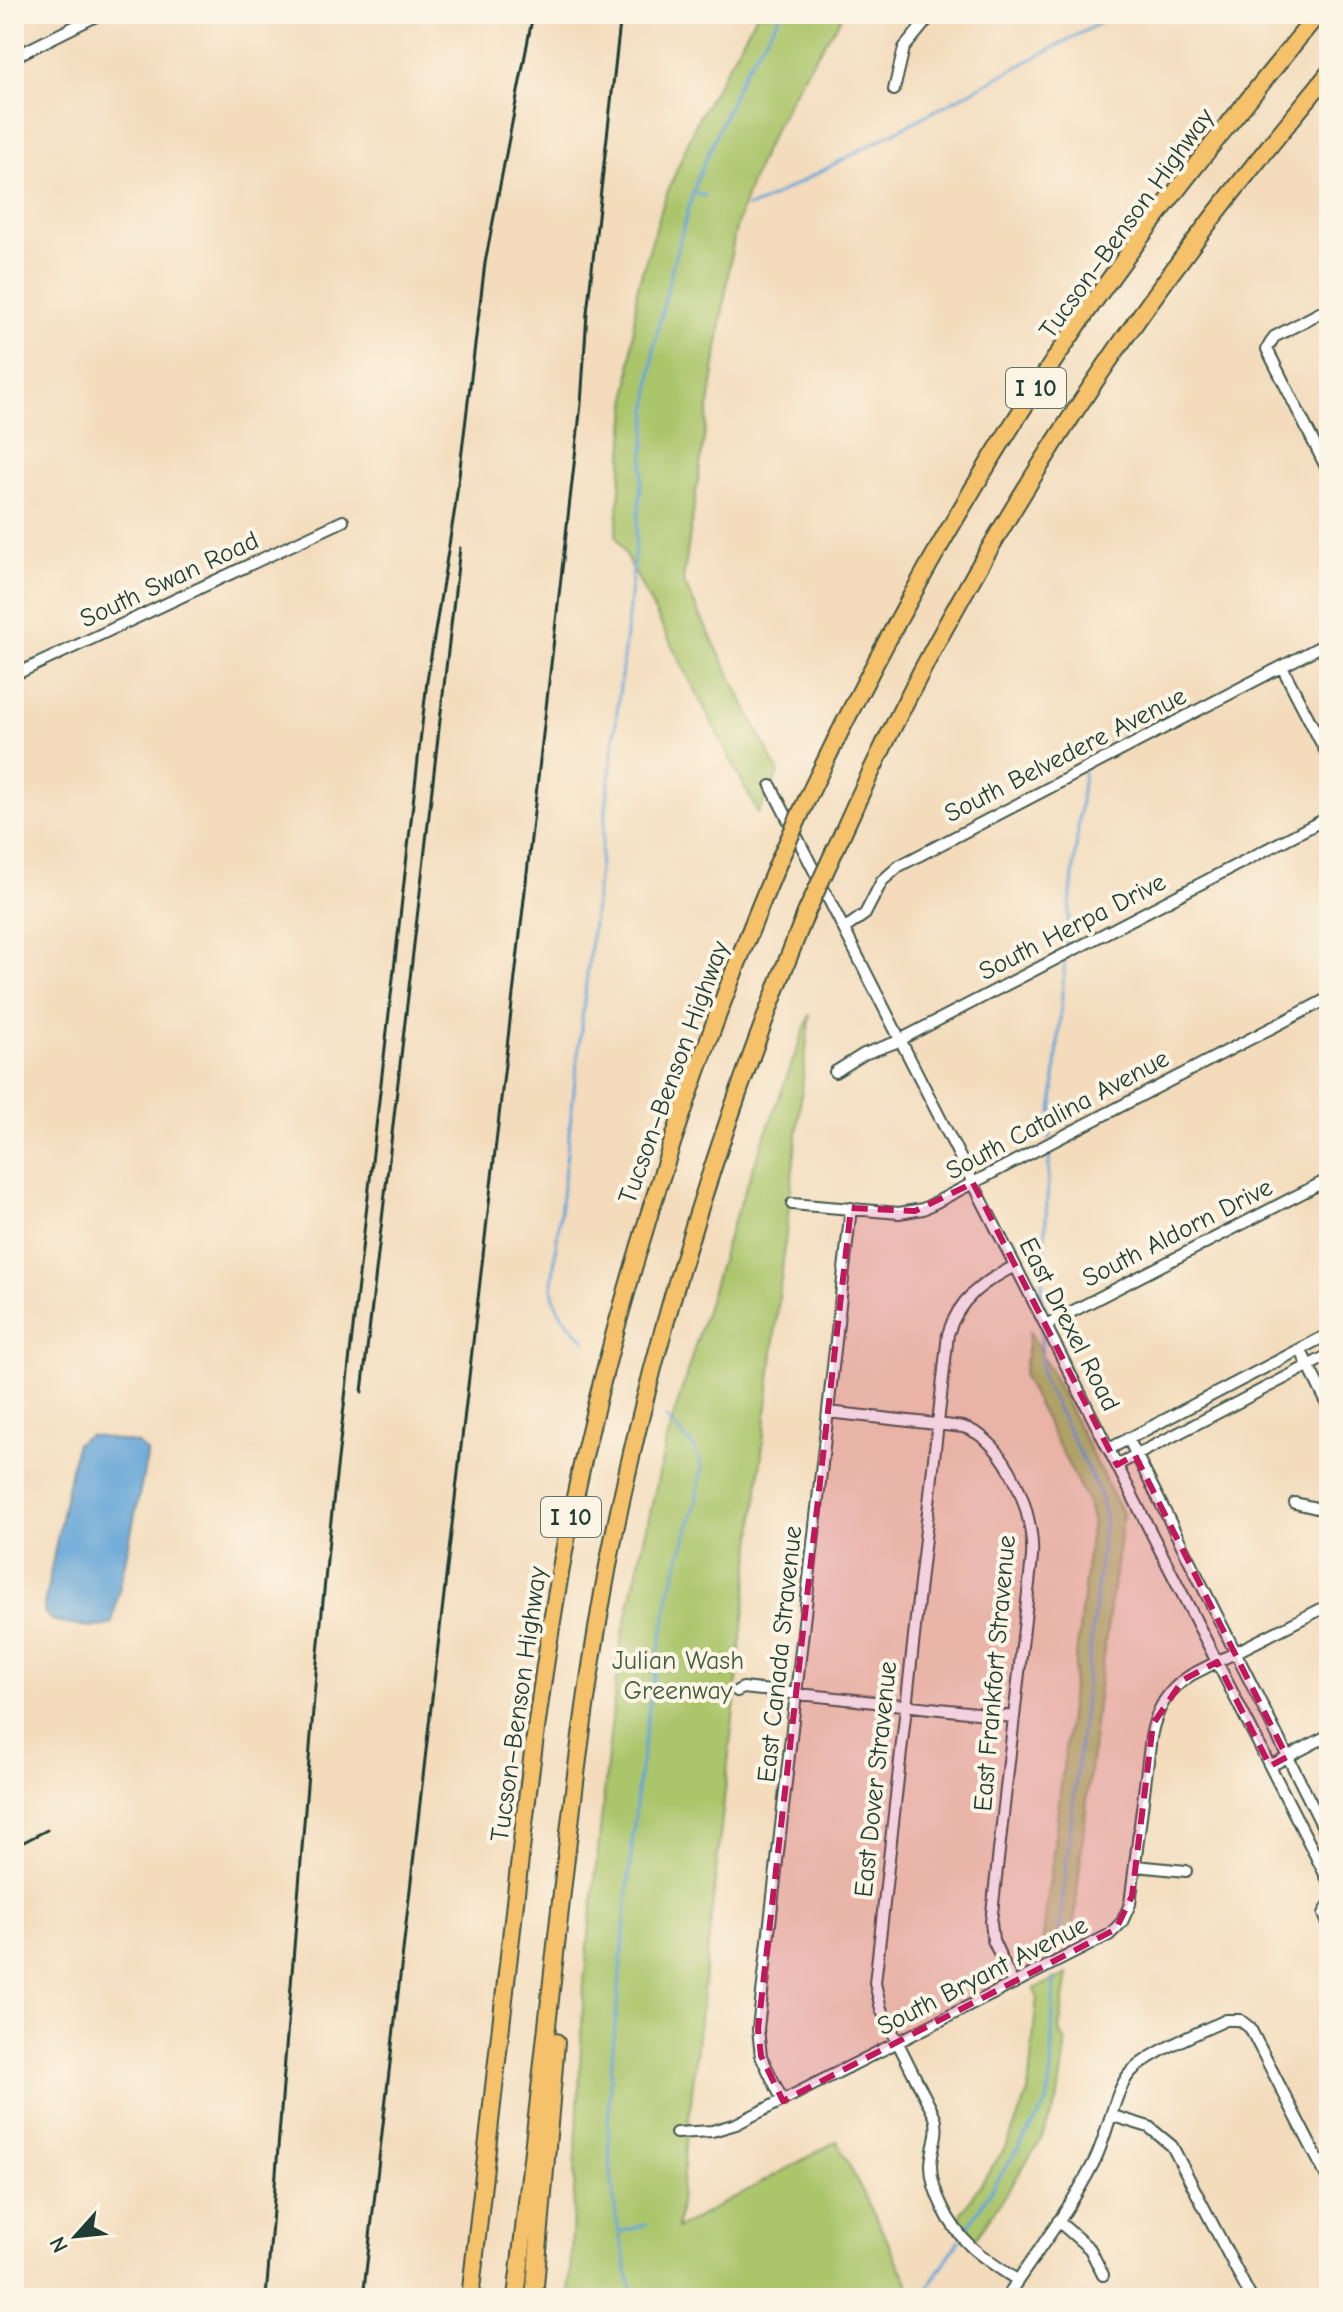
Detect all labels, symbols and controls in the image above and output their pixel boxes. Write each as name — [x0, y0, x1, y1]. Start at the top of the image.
street label: Tucson–Benson Highway — [1033, 102, 1221, 345]
road number: I 10 — [1006, 368, 1066, 408]
street label: South Swan Road — [75, 525, 263, 634]
street label: South Belvedere Avenue — [940, 681, 1191, 829]
street label: South Herpa Drive — [974, 867, 1171, 987]
street label: Tucson–Benson Highway — [612, 936, 736, 1208]
street label: South Catalina Avenue — [941, 1043, 1174, 1186]
street label: South Aldorn Drive — [1077, 1172, 1277, 1294]
street label: East Drexel Road — [1012, 1233, 1126, 1416]
road number: I 10 — [541, 1497, 601, 1537]
street label: East Canada Stravenue — [752, 1524, 808, 1784]
street label: East Frankfort Stravenue — [968, 1534, 1022, 1813]
street label: Tucson–Benson Highway — [485, 1564, 553, 1844]
park label: Julian Wash Greenway — [612, 1646, 744, 1706]
street label: East Dover Stravenue — [849, 1660, 903, 1899]
street label: South Bryant Avenue — [872, 1910, 1093, 2042]
north arrow — [36, 2196, 116, 2276]
text: N — [44, 2232, 74, 2257]

